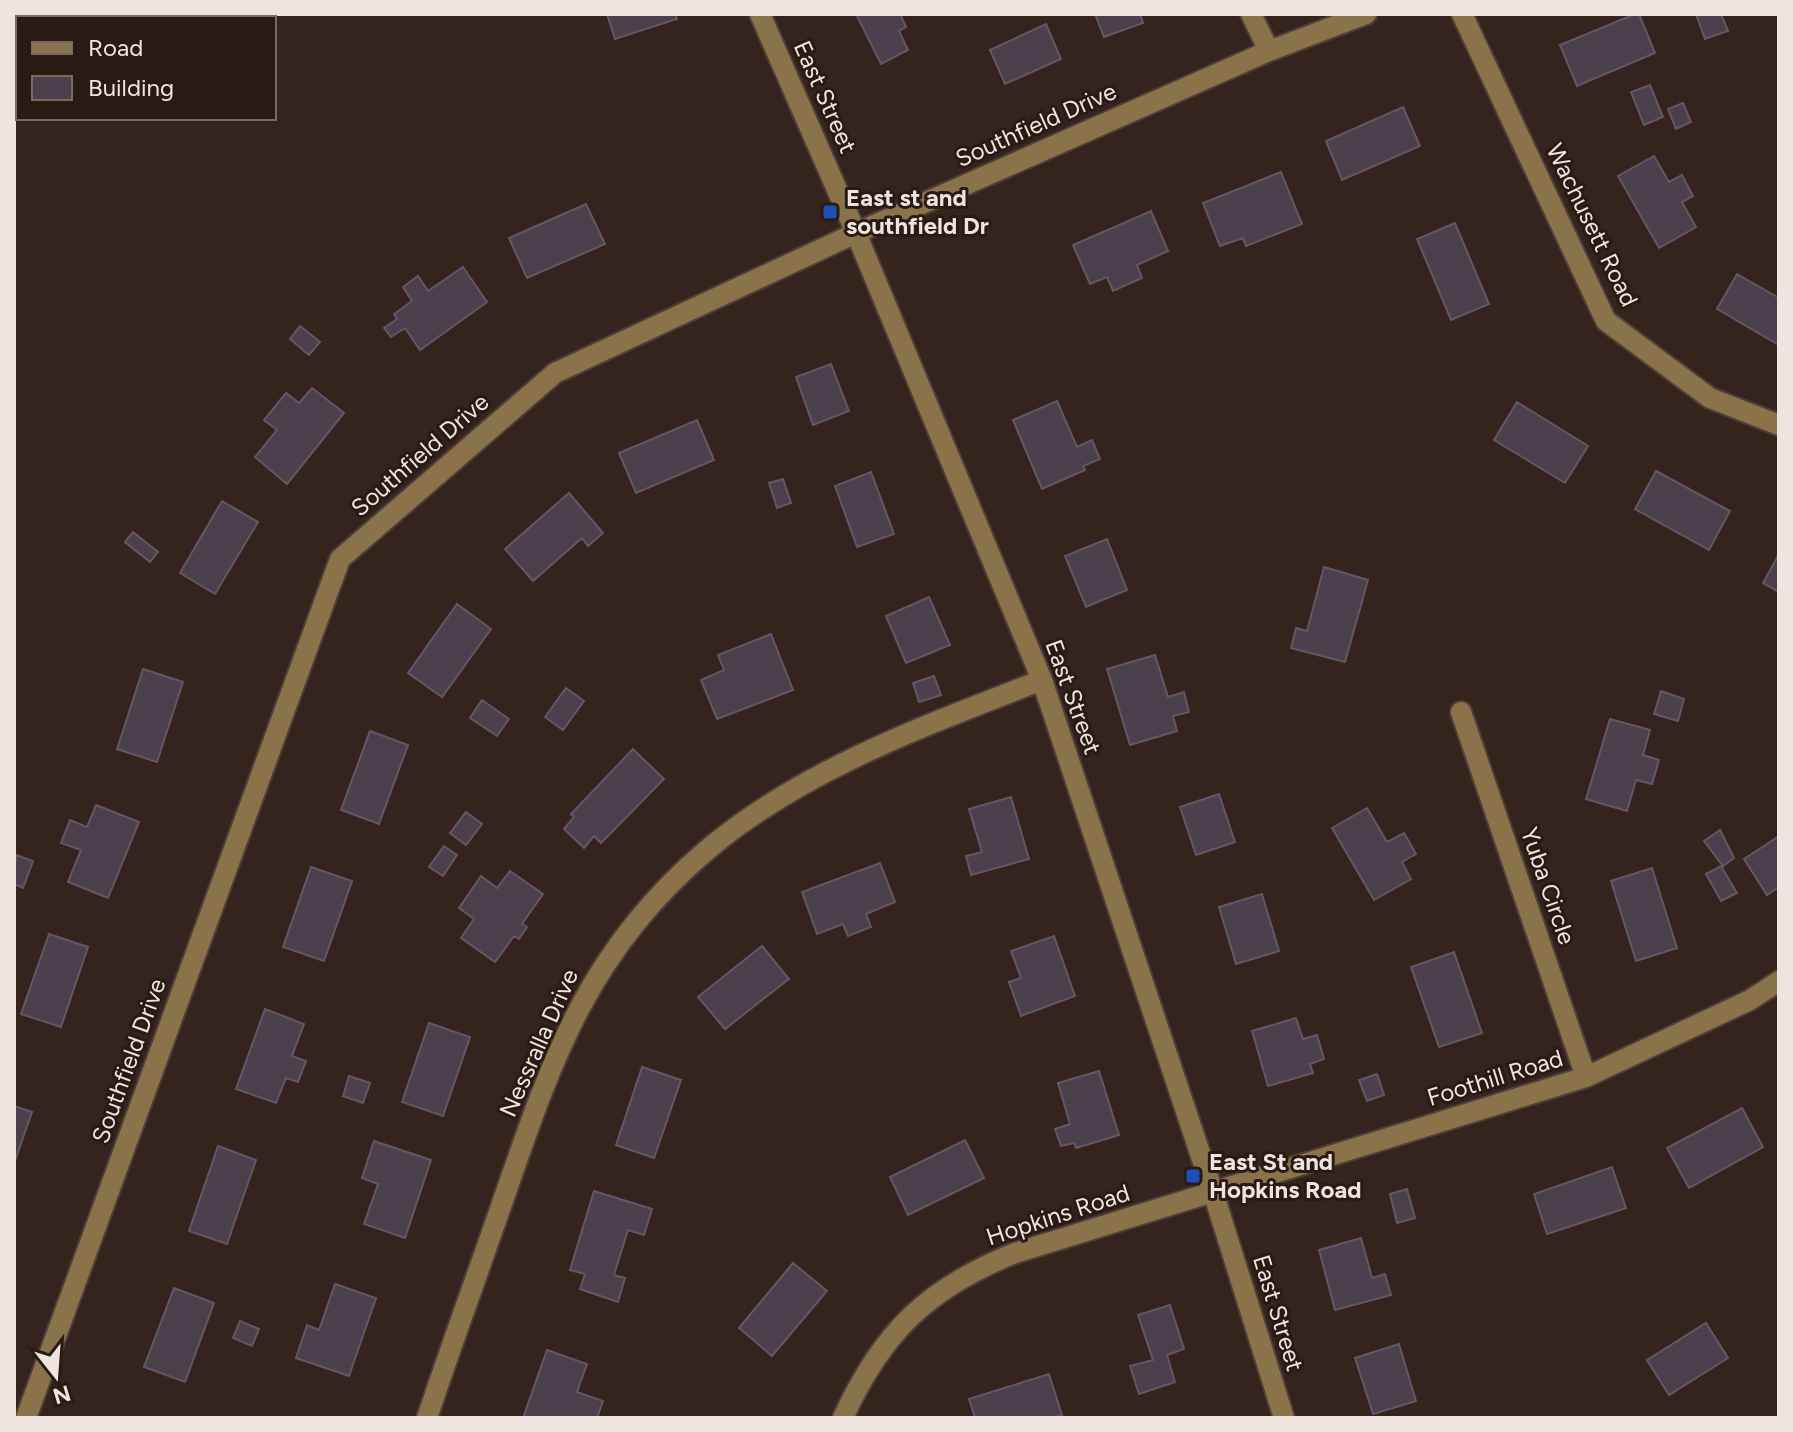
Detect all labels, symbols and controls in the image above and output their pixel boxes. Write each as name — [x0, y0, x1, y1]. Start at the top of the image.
legend — [16, 16, 276, 120]
text: Road — [88, 33, 143, 62]
street label: East Street — [788, 36, 863, 157]
text: Building — [88, 73, 174, 102]
street label: Southfield Drive — [951, 76, 1121, 173]
street label: Wachusett Road — [1540, 139, 1644, 311]
place label: East st and southfield Dr — [846, 183, 989, 240]
marker: East st and southfield Dr — [821, 203, 839, 221]
street label: Southfield Drive — [345, 387, 494, 522]
street label: East Street — [1039, 636, 1108, 758]
street label: Yuba Circle — [1515, 824, 1582, 948]
street label: Nessralla Drive — [493, 964, 584, 1121]
street label: Southfield Drive — [85, 975, 172, 1147]
street label: Foothill Road — [1423, 1043, 1566, 1112]
place label: East St and Hopkins Road — [1209, 1147, 1362, 1204]
marker: East St and Hopkins Road — [1184, 1167, 1202, 1185]
street label: Hopkins Road — [982, 1178, 1133, 1251]
street label: East Street — [1247, 1251, 1310, 1374]
north arrow — [16, 1336, 96, 1416]
text: N — [50, 1379, 74, 1410]

